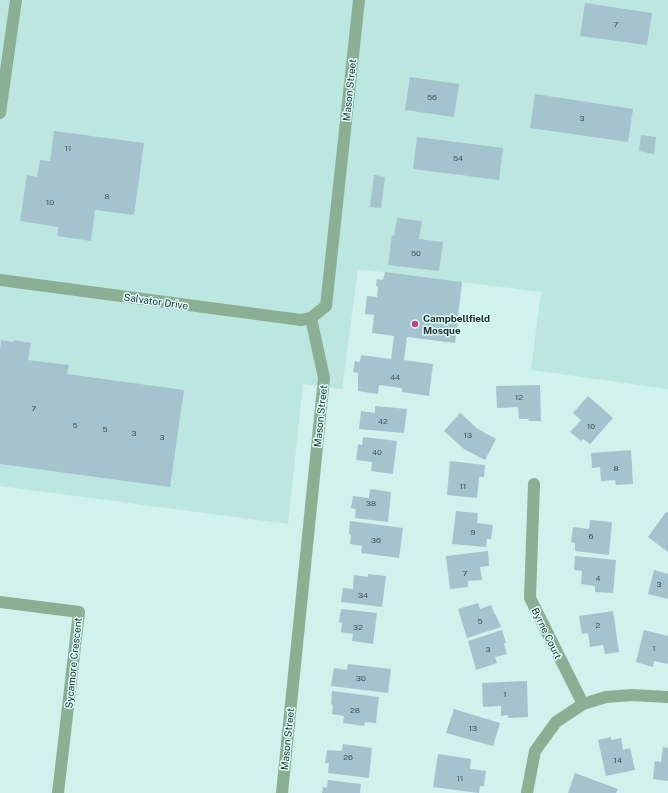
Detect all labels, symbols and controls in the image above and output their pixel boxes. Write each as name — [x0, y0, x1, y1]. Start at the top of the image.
house number: 7 — [614, 19, 619, 29]
street label: Mason Street — [340, 58, 358, 122]
house number: 56 — [427, 92, 437, 102]
house number: 3 — [579, 113, 585, 123]
house number: 11 — [65, 143, 71, 153]
house number: 54 — [453, 153, 463, 163]
house number: 8 — [104, 191, 110, 201]
house number: 10 — [46, 197, 54, 207]
house number: 50 — [411, 248, 421, 258]
street label: Salvator Drive — [123, 291, 189, 312]
place label: Campbellfield Mosque — [423, 312, 490, 336]
marker: Campbellfield Mosque — [410, 319, 420, 329]
house number: 44 — [390, 372, 400, 382]
street label: Mason Street — [311, 384, 329, 448]
house number: 12 — [515, 392, 523, 402]
house number: 7 — [32, 403, 37, 413]
house number: 42 — [378, 416, 388, 426]
house number: 5 — [72, 420, 78, 430]
house number: 10 — [587, 421, 595, 431]
house number: 5 — [102, 424, 108, 434]
house number: 3 — [131, 428, 137, 438]
house number: 13 — [464, 430, 472, 440]
house number: 3 — [159, 432, 165, 442]
house number: 40 — [372, 447, 382, 457]
house number: 8 — [613, 463, 619, 473]
house number: 11 — [460, 481, 466, 491]
house number: 38 — [366, 498, 376, 508]
house number: 9 — [471, 527, 476, 537]
house number: 6 — [589, 531, 594, 541]
house number: 36 — [371, 535, 381, 545]
house number: 7 — [463, 568, 468, 578]
house number: 4 — [595, 573, 601, 583]
house number: 3 — [656, 579, 662, 589]
house number: 34 — [358, 590, 368, 600]
street label: Byrne Court — [529, 605, 565, 661]
house number: 5 — [477, 616, 483, 626]
street label: Sycamore Crescent — [62, 617, 84, 709]
house number: 2 — [596, 620, 601, 630]
house number: 32 — [353, 622, 363, 632]
house number: 1 — [652, 643, 656, 653]
house number: 3 — [485, 644, 491, 654]
house number: 30 — [356, 673, 366, 683]
house number: 1 — [503, 689, 507, 699]
house number: 28 — [350, 705, 360, 715]
street label: Mason Street — [278, 707, 296, 771]
house number: 13 — [469, 723, 477, 733]
house number: 26 — [343, 752, 353, 762]
house number: 14 — [614, 755, 622, 765]
house number: 11 — [457, 773, 463, 783]

